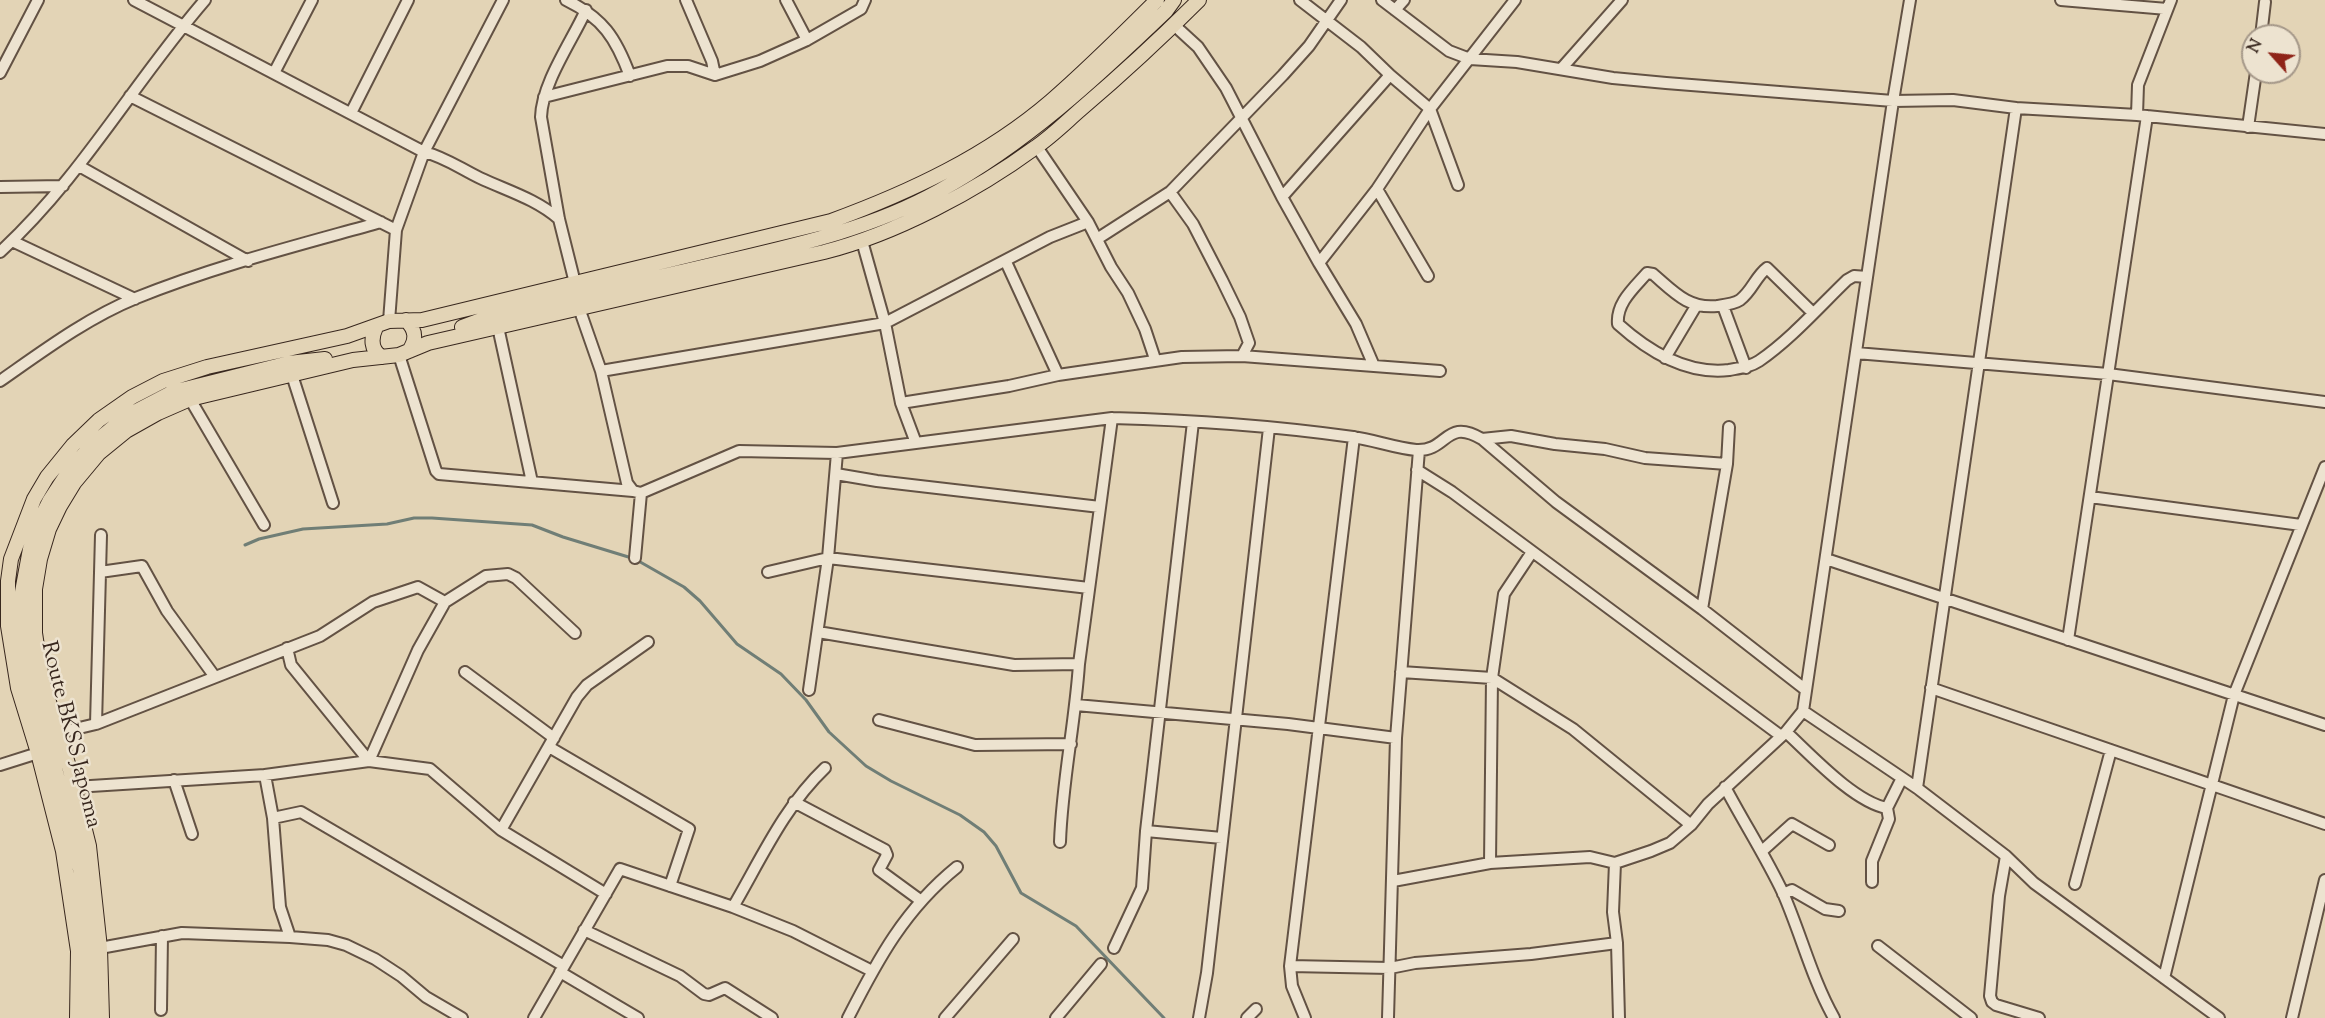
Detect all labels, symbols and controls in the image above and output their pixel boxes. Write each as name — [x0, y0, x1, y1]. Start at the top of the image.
north arrow — [2241, 24, 2301, 84]
text: N — [2243, 36, 2269, 57]
street label: Route BKSS Japoma — [33, 639, 105, 831]

